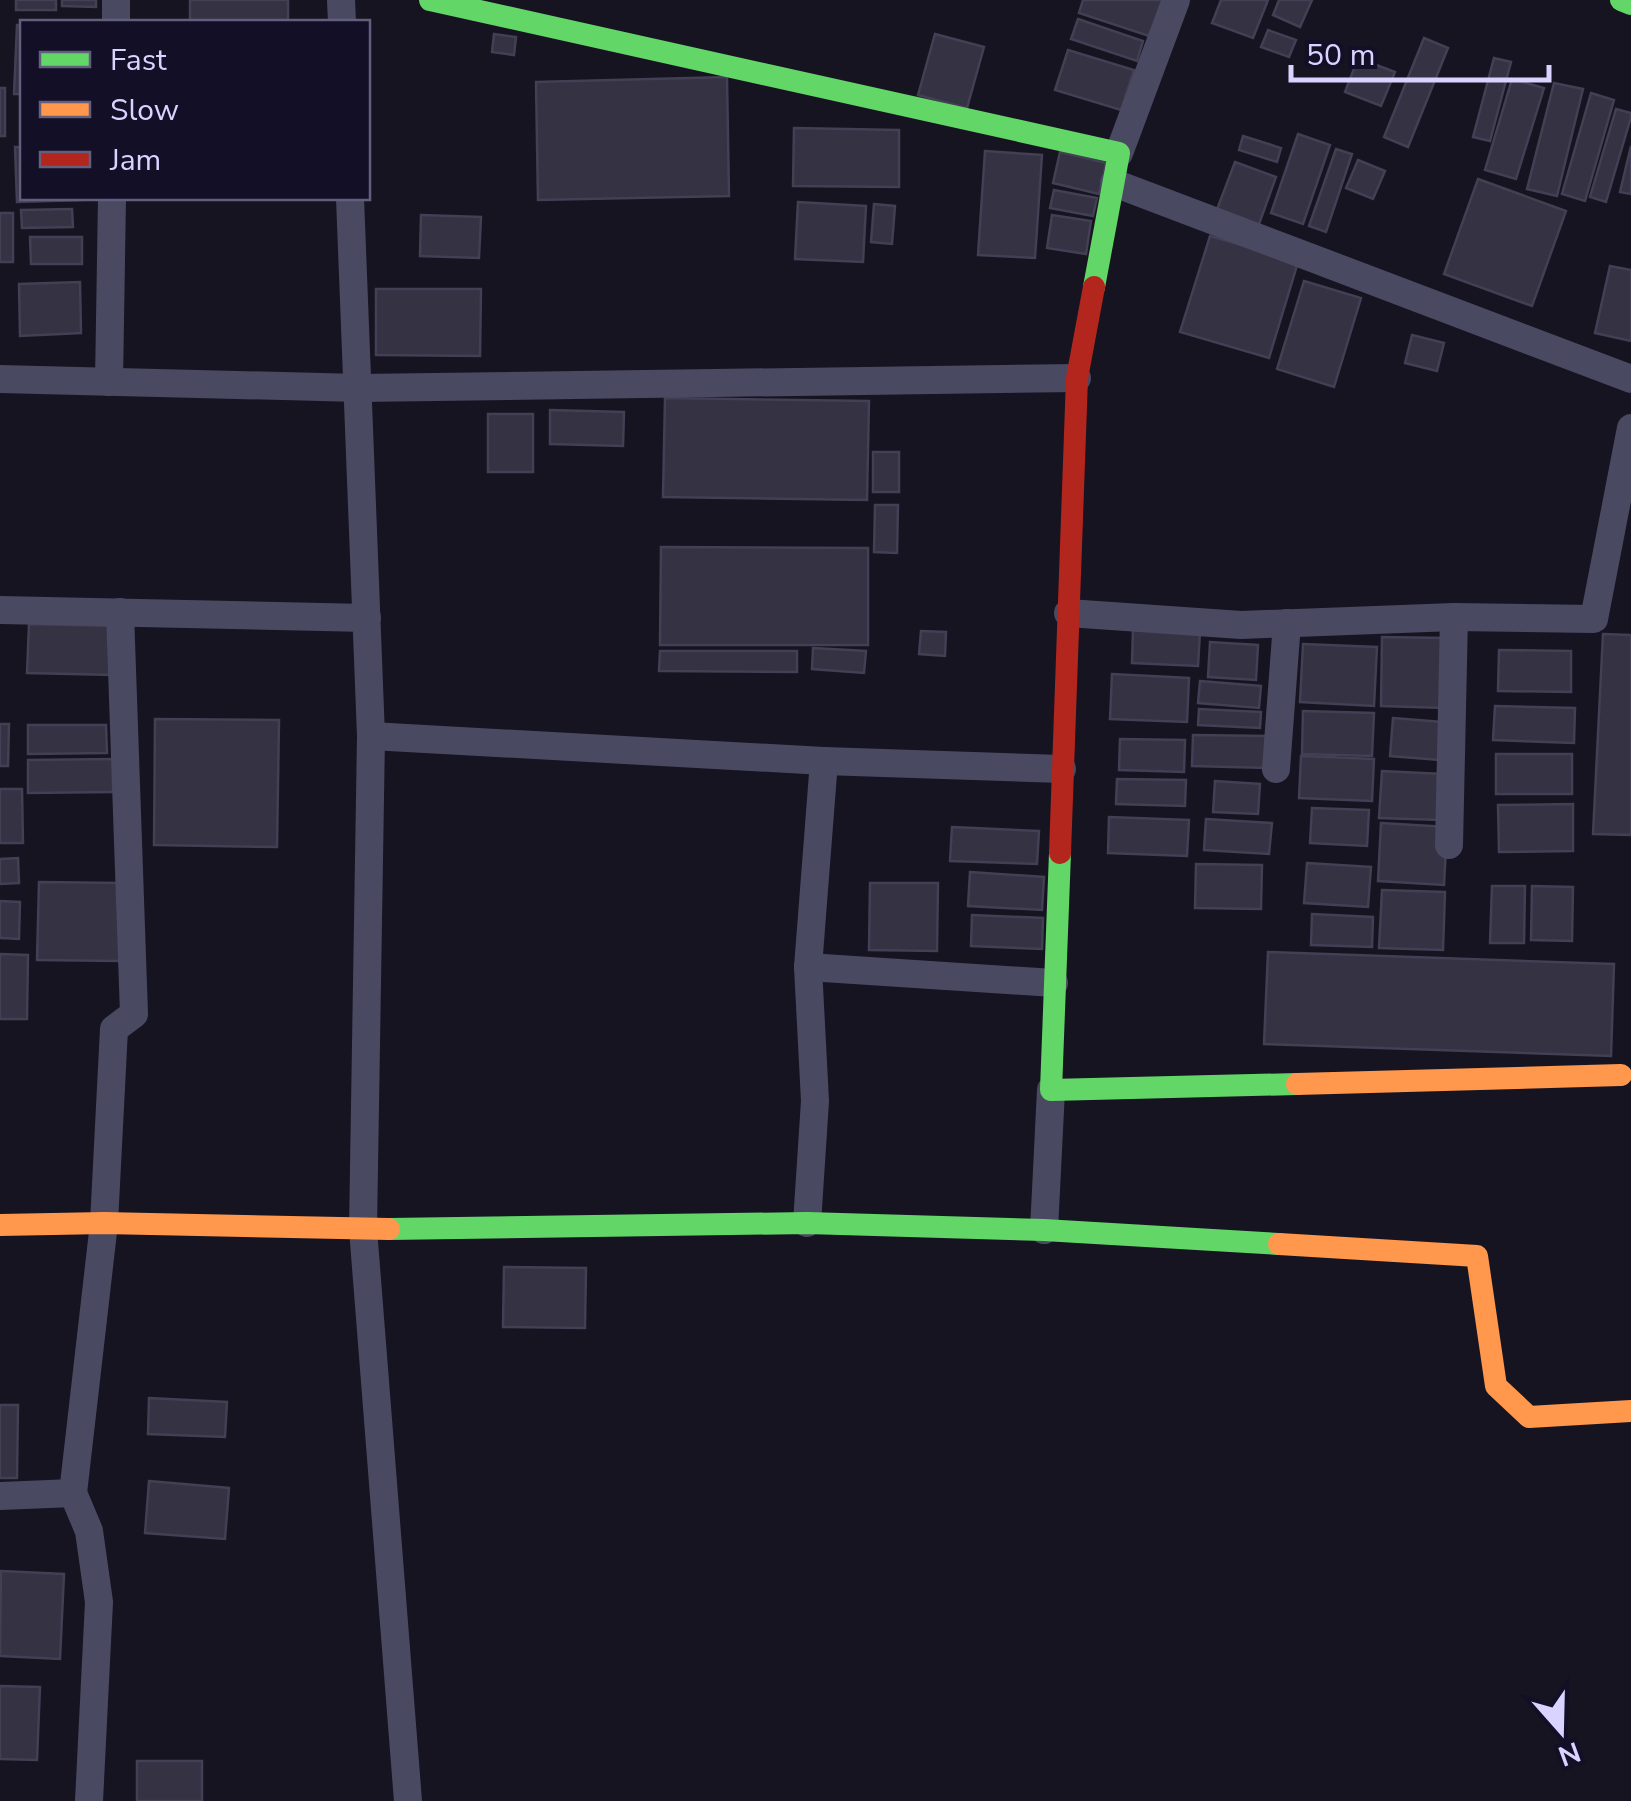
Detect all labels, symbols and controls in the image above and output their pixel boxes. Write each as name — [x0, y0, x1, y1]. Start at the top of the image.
legend — [20, 20, 370, 200]
scale bar — [1291, 20, 1548, 82]
text: 50 m — [1306, 35, 1375, 76]
text: Fast — [110, 40, 167, 81]
text: Slow — [110, 90, 179, 131]
text: Jam — [109, 140, 161, 181]
north arrow — [1511, 1681, 1611, 1781]
text: N — [1553, 1732, 1586, 1775]

